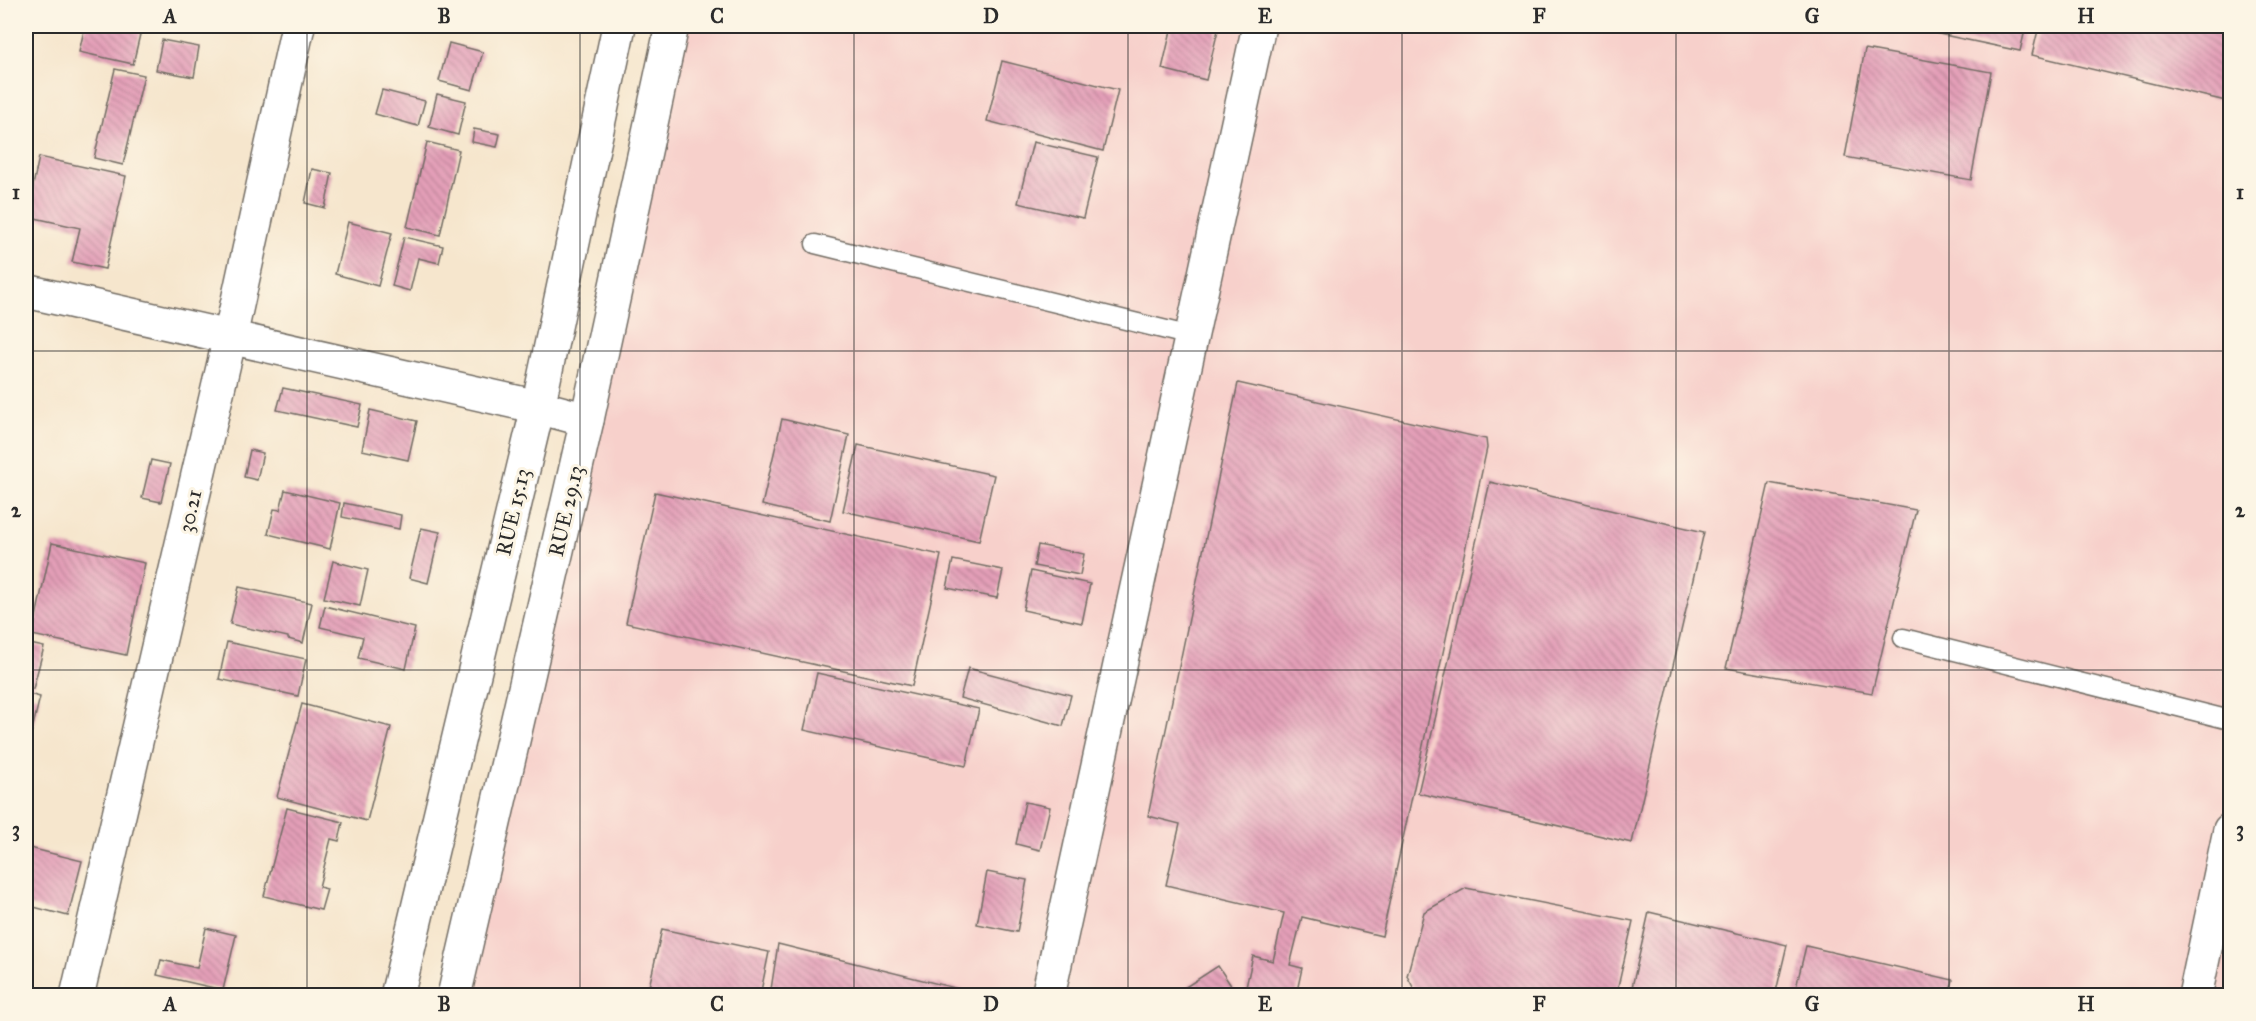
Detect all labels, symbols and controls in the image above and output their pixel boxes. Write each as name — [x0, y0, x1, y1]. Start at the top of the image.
text: A — [161, 4, 177, 28]
text: B — [437, 4, 451, 28]
text: C — [710, 4, 724, 28]
text: D — [983, 4, 999, 28]
text: E — [1258, 4, 1273, 28]
text: F — [1532, 4, 1546, 28]
text: G — [1805, 4, 1820, 28]
text: H — [2077, 4, 2095, 28]
text: 1 — [12, 180, 20, 204]
text: 1 — [2236, 180, 2244, 204]
street label: RUE 29.13 — [543, 463, 589, 559]
street label: RUE 15.13 — [490, 466, 536, 558]
street label: 30.21 — [172, 487, 208, 535]
text: 2 — [11, 498, 22, 522]
text: 2 — [2235, 498, 2246, 522]
text: 3 — [12, 817, 20, 842]
text: 3 — [2236, 817, 2244, 842]
text: A — [161, 992, 177, 1016]
text: B — [437, 992, 451, 1016]
text: C — [710, 992, 724, 1016]
text: D — [983, 992, 999, 1016]
text: E — [1258, 992, 1273, 1016]
text: F — [1532, 992, 1546, 1016]
text: G — [1805, 992, 1820, 1016]
text: H — [2077, 992, 2095, 1016]

